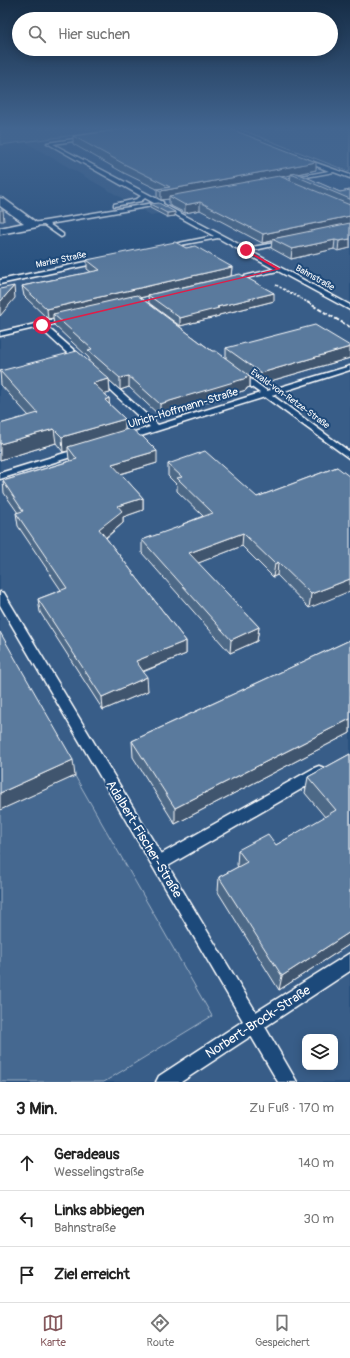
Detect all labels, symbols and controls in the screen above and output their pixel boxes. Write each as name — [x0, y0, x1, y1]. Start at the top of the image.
search box — [12, 12, 338, 56]
icon: search — [26, 23, 48, 45]
text: Hier suchen — [58, 25, 130, 44]
route end — [237, 241, 255, 259]
street label: Marler Straße — [35, 249, 88, 271]
street label: Bahnstraße — [294, 263, 337, 293]
route start — [33, 316, 51, 334]
street label: Ewald-von-Retze-Straße — [248, 367, 332, 432]
street label: Ulrich-Hoffmann-Straße — [126, 385, 240, 431]
street label: Adalbert-Fischer-Straße — [103, 777, 186, 901]
street label: Norbert-Brock-Straße — [203, 982, 314, 1062]
map controls — [302, 1034, 338, 1070]
button: layers — [302, 1034, 338, 1070]
text: 3 Min. — [16, 1098, 58, 1119]
text: Zu Fuß · 170 m — [249, 1100, 334, 1116]
text: Geradeaus — [54, 1145, 120, 1164]
icon: ahead — [16, 1152, 38, 1174]
text: 140 m — [298, 1155, 334, 1171]
text: Wesselingstraße — [54, 1164, 144, 1180]
text: Links abbiegen — [54, 1201, 145, 1220]
icon: left — [16, 1208, 38, 1230]
text: 30 m — [304, 1211, 334, 1227]
text: Bahnstraße — [54, 1220, 116, 1236]
icon: arrive — [16, 1264, 38, 1286]
text: Ziel erreicht — [54, 1265, 130, 1284]
tab: Karte — [40, 1312, 66, 1349]
tab: Route — [147, 1312, 174, 1349]
tab: Gespeichert — [255, 1312, 310, 1349]

